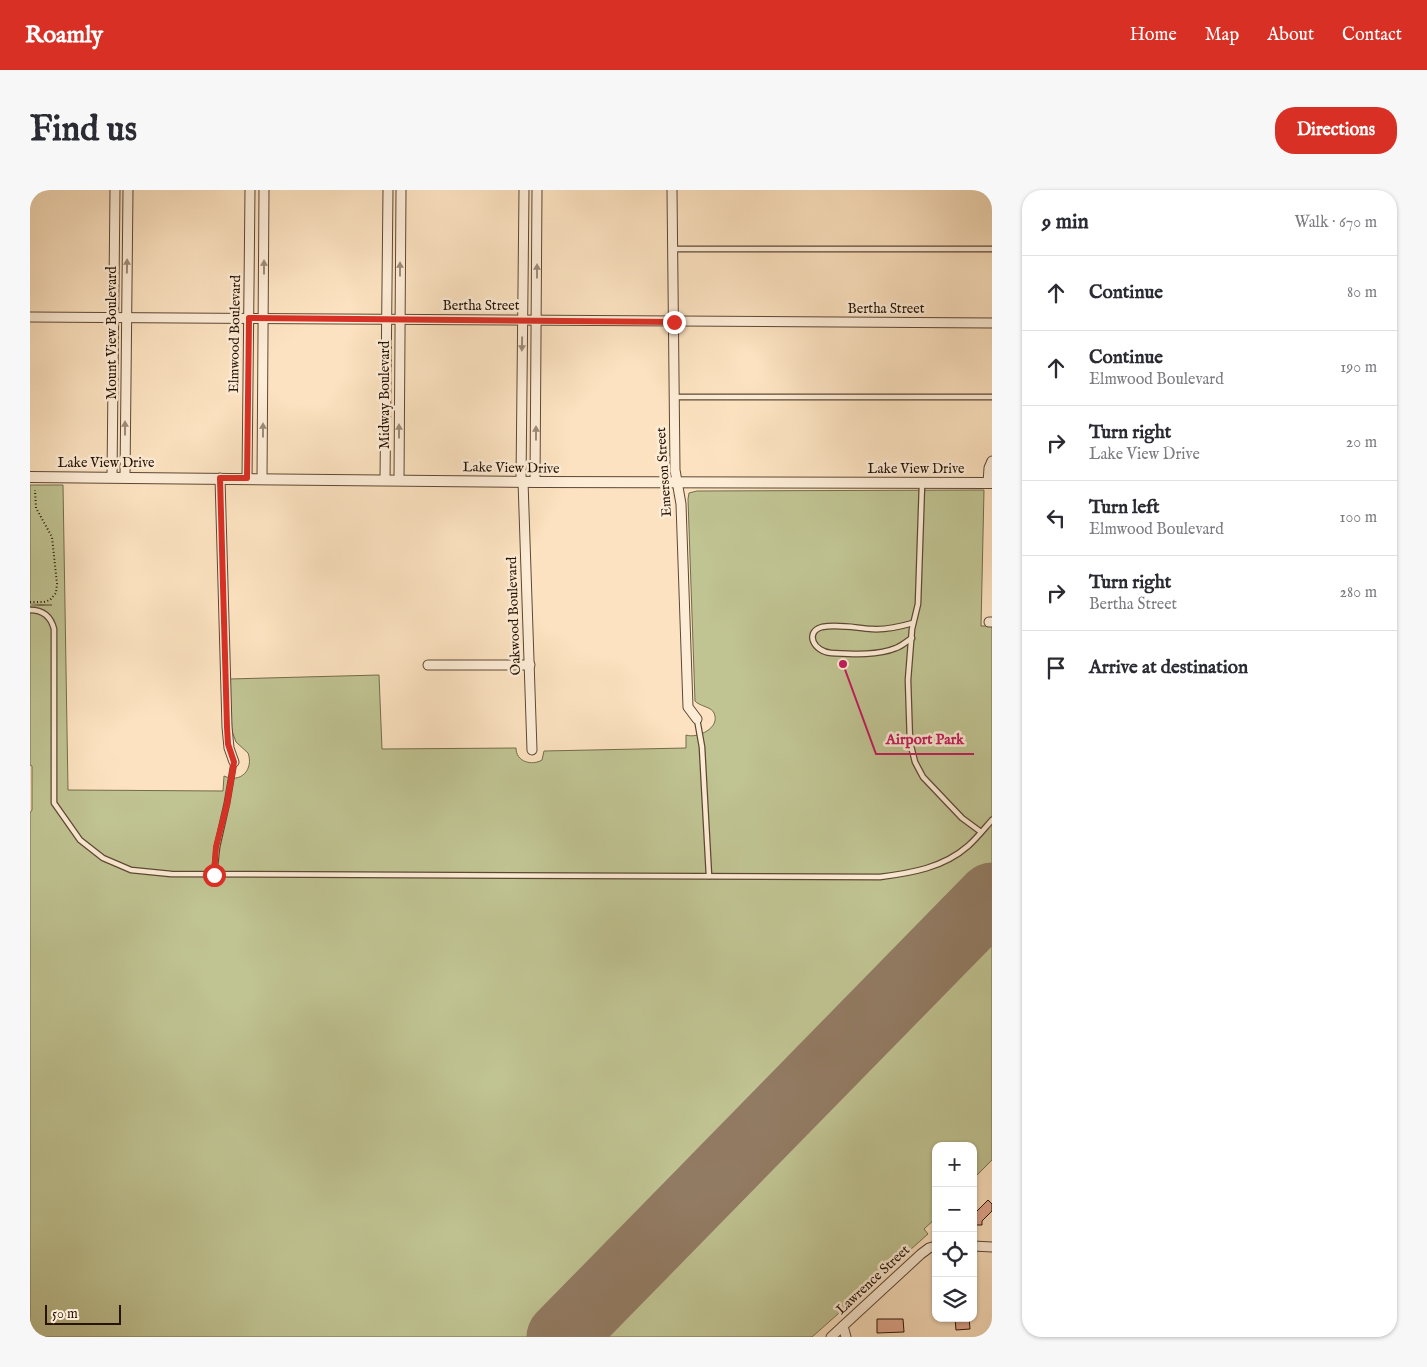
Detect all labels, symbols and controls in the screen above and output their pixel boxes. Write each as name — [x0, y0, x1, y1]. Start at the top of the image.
text: Roamly — [25, 20, 103, 51]
text: Home — [1130, 24, 1177, 47]
text: Map — [1205, 24, 1239, 47]
text: About — [1267, 24, 1314, 47]
text: Contact — [1342, 24, 1402, 47]
button: Directions — [1275, 107, 1397, 154]
text: Find us — [30, 108, 137, 153]
text: 9 min — [1042, 209, 1089, 236]
text: Walk · 670 m — [1294, 213, 1377, 233]
one-way arrow — [123, 258, 131, 274]
one-way arrow — [260, 259, 268, 275]
one-way arrow — [396, 261, 404, 277]
one-way arrow — [533, 262, 541, 278]
street label: Mount View Boulevard — [103, 266, 121, 400]
street label: Elmwood Boulevard — [225, 274, 245, 393]
icon: ahead — [1042, 279, 1070, 307]
text: Continue — [1089, 281, 1163, 305]
text: 80 m — [1347, 283, 1377, 303]
street label: Bertha Street — [443, 297, 520, 315]
street label: Bertha Street — [848, 300, 925, 318]
route end — [663, 311, 686, 334]
one-way arrow — [518, 336, 526, 352]
street label: Midway Boulevard — [376, 340, 394, 449]
text: Continue — [1089, 346, 1163, 370]
icon: ahead — [1042, 354, 1070, 382]
text: 190 m — [1340, 358, 1377, 378]
text: Elmwood Boulevard — [1089, 370, 1224, 390]
one-way arrow — [121, 420, 129, 436]
text: Turn right — [1089, 421, 1171, 445]
one-way arrow — [259, 422, 267, 438]
one-way arrow — [395, 423, 403, 439]
one-way arrow — [532, 425, 540, 441]
street label: Emerson Street — [652, 426, 676, 517]
icon: right — [1042, 429, 1070, 457]
text: 20 m — [1346, 433, 1377, 453]
text: Lake View Drive — [1089, 445, 1200, 465]
street label: Lake View Drive — [57, 454, 155, 472]
street label: Lake View Drive — [462, 458, 560, 478]
street label: Lake View Drive — [867, 460, 965, 478]
text: Turn left — [1089, 496, 1160, 520]
icon: left — [1042, 504, 1070, 532]
text: 100 m — [1340, 508, 1377, 528]
text: Elmwood Boulevard — [1089, 520, 1224, 540]
street label: Oakwood Boulevard — [503, 556, 525, 676]
text: Turn right — [1089, 571, 1171, 595]
icon: right — [1042, 579, 1070, 607]
text: 280 m — [1340, 583, 1377, 603]
text: Bertha Street — [1089, 595, 1177, 615]
icon: arrive — [1042, 654, 1070, 682]
text: Arrive at destination — [1089, 656, 1248, 680]
callout: Airport Park — [876, 724, 974, 754]
text: Airport Park — [885, 730, 965, 749]
route start — [203, 864, 226, 887]
map controls — [932, 1142, 977, 1322]
button: + — [932, 1142, 977, 1187]
button: − — [932, 1187, 977, 1232]
button: locate — [932, 1232, 977, 1277]
street label: Lawrence Street — [832, 1241, 914, 1319]
button: layers — [932, 1277, 977, 1322]
scale bar — [45, 1302, 121, 1325]
text: 50 m — [52, 1305, 78, 1323]

